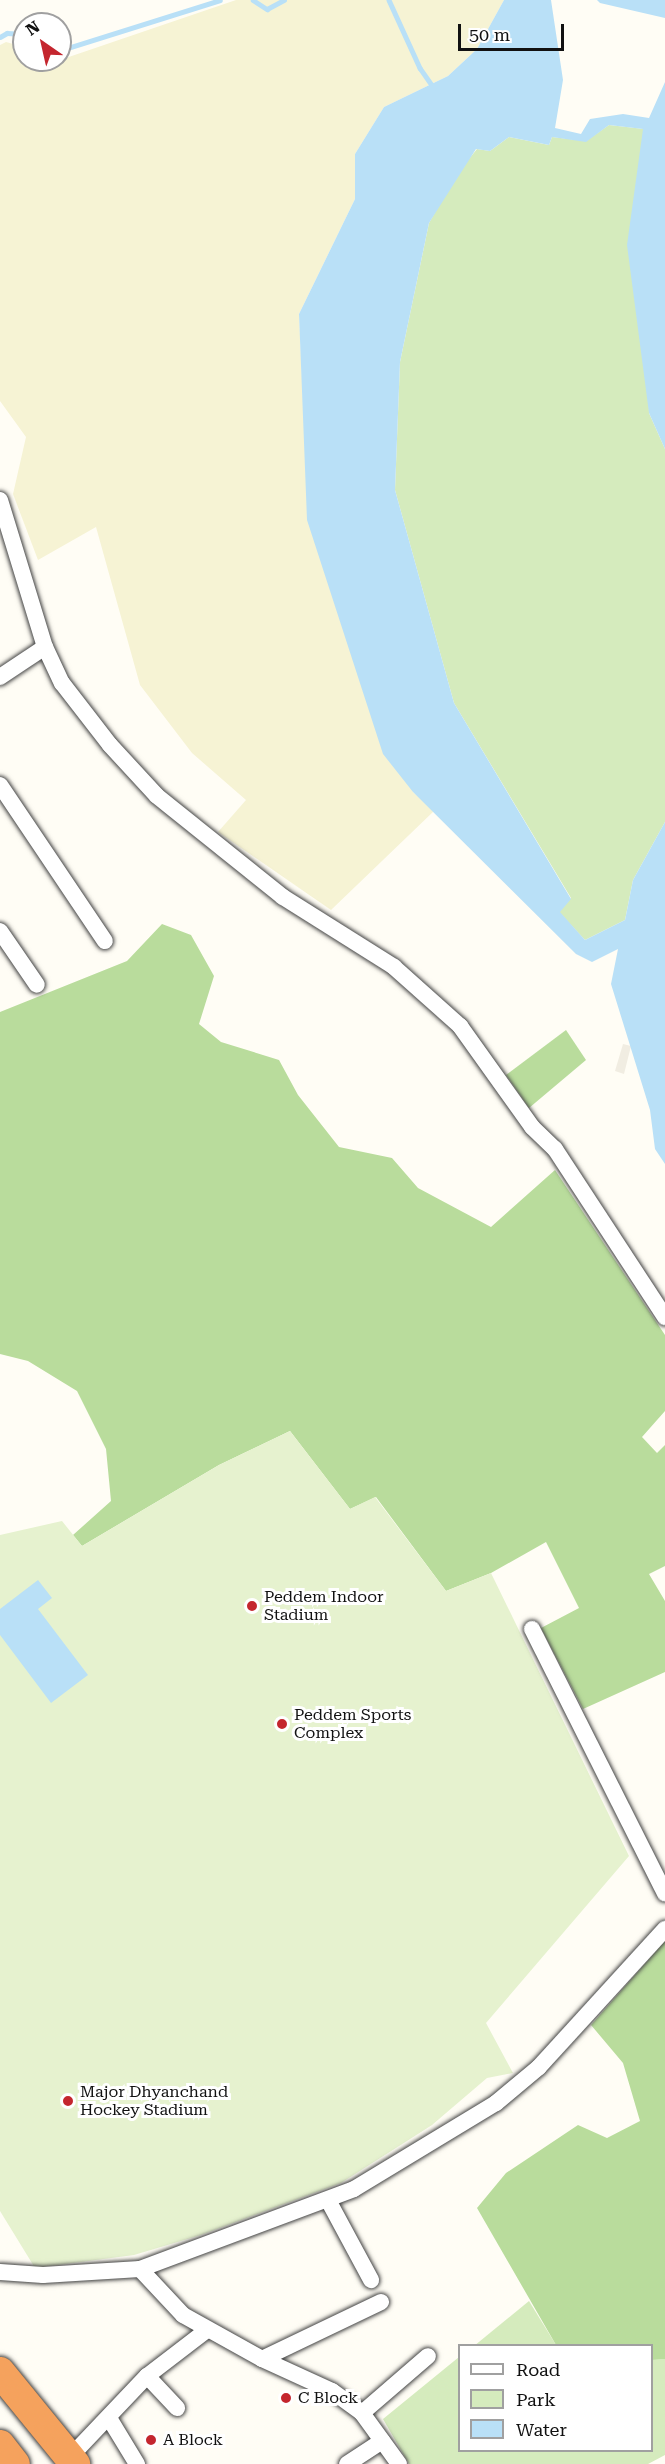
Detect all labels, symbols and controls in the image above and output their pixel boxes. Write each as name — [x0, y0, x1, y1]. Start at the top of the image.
north arrow — [12, 12, 72, 72]
scale bar — [461, 12, 568, 50]
text: N — [22, 17, 43, 40]
text: 50 m — [469, 24, 510, 45]
place label: Peddem Indoor Stadium — [264, 1587, 384, 1625]
marker: Peddem Indoor Stadium — [245, 1599, 259, 1613]
place label: Peddem Sports Complex — [294, 1705, 411, 1743]
marker: Peddem Sports Complex — [275, 1717, 289, 1731]
place label: Major Dhyanchand Hockey Stadium — [80, 2082, 228, 2120]
marker: Major Dhyanchand Hockey Stadium — [61, 2094, 75, 2108]
legend — [458, 2344, 653, 2452]
text: Road — [516, 2359, 560, 2380]
place label: C Block — [298, 2388, 358, 2408]
text: Park — [516, 2389, 556, 2410]
marker: C Block — [279, 2391, 293, 2405]
text: Water — [516, 2419, 567, 2440]
place label: A Block — [163, 2430, 223, 2450]
marker: A Block — [144, 2433, 158, 2447]

